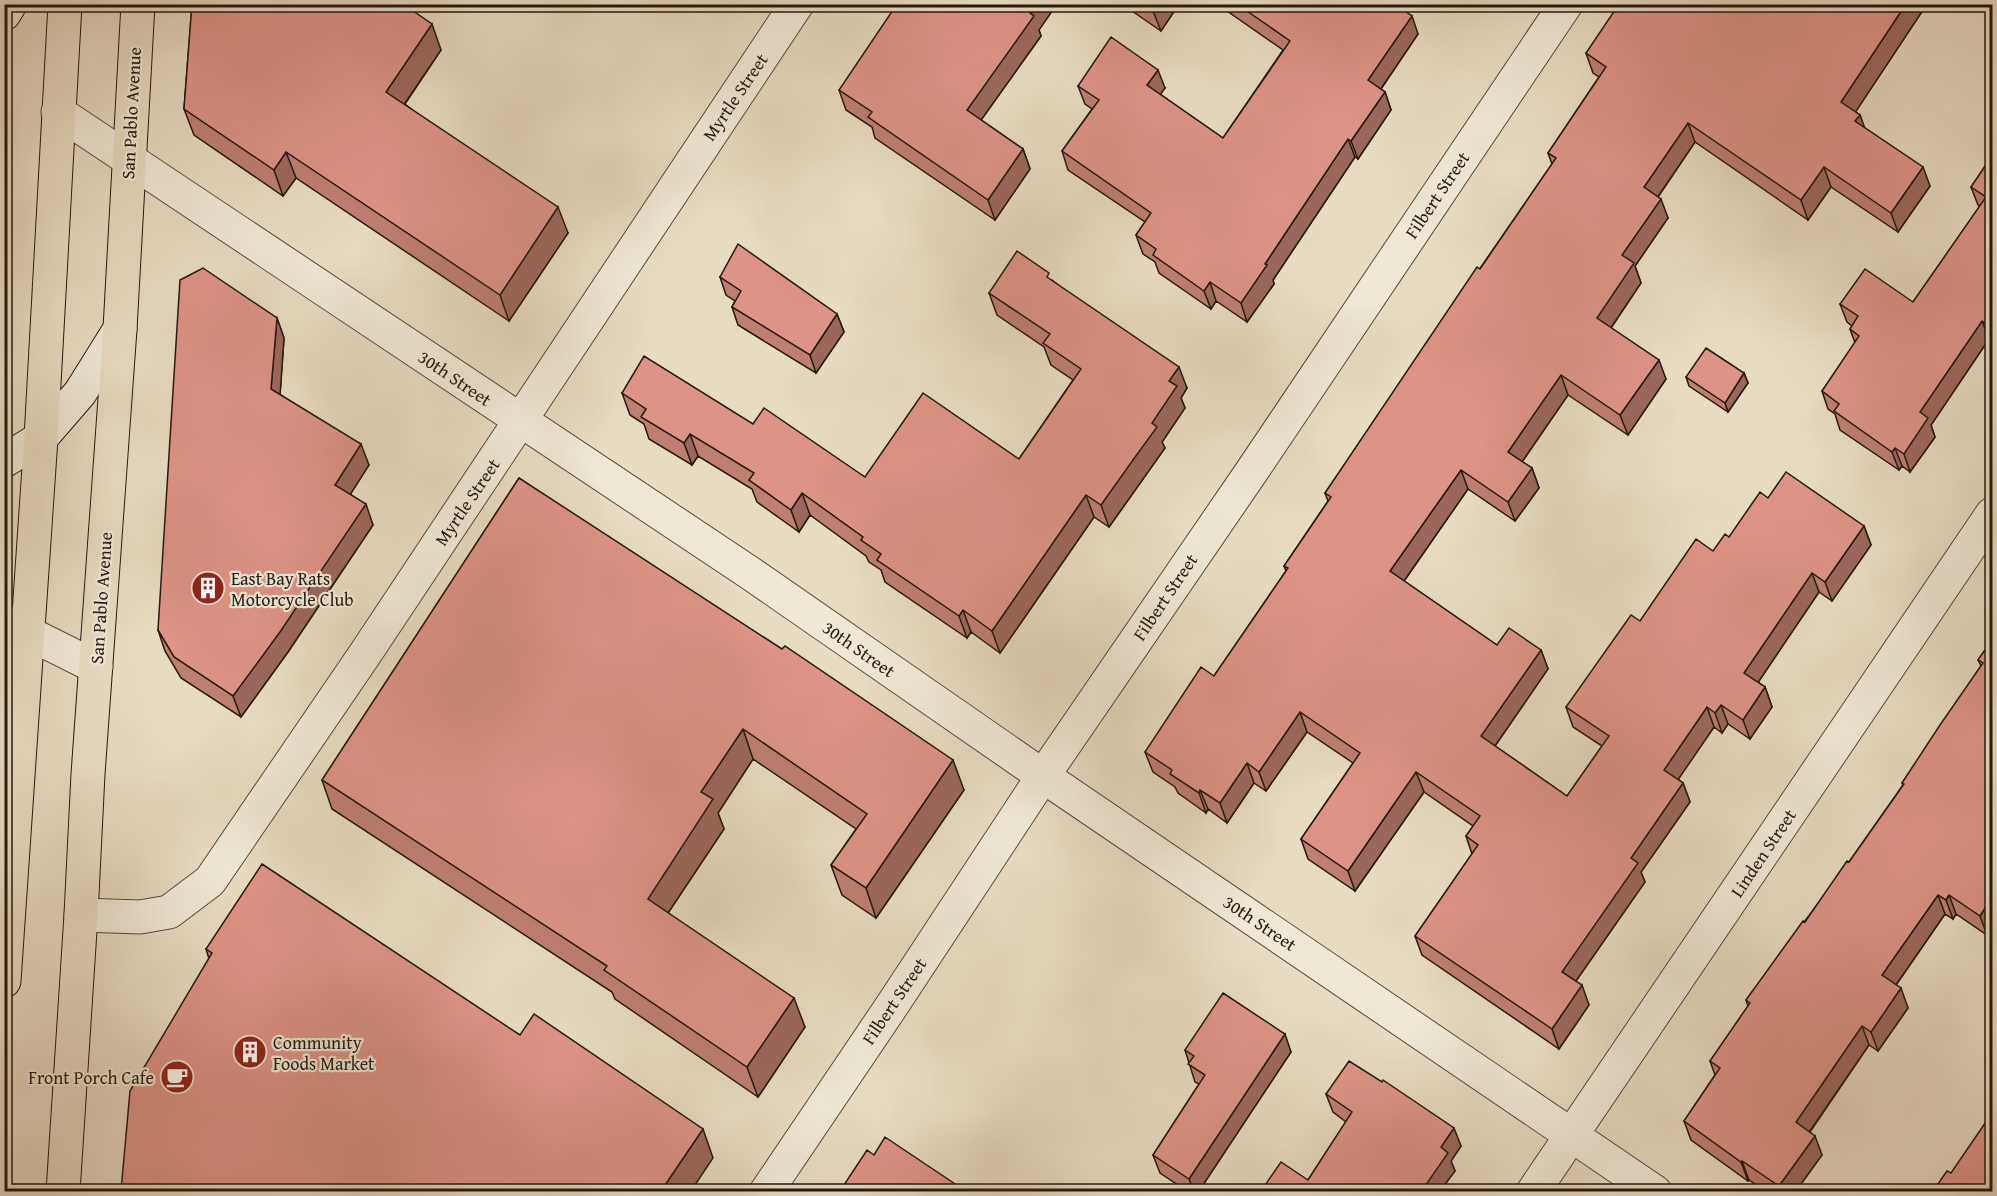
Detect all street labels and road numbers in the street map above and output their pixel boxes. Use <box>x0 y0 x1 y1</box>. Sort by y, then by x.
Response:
street label: San Pablo Avenue <box>114 46 148 180</box>
street label: Myrtle Street <box>696 47 775 146</box>
street label: Filbert Street <box>1398 146 1476 244</box>
street label: 30th Street <box>413 344 498 413</box>
street label: Myrtle Street <box>428 452 507 551</box>
street label: San Pablo Avenue <box>83 531 119 665</box>
street label: Filbert Street <box>1126 548 1204 646</box>
street label: 30th Street <box>817 614 901 684</box>
street label: Linden Street <box>1723 803 1803 903</box>
street label: 30th Street <box>1218 889 1303 958</box>
street label: Filbert Street <box>855 952 933 1050</box>

